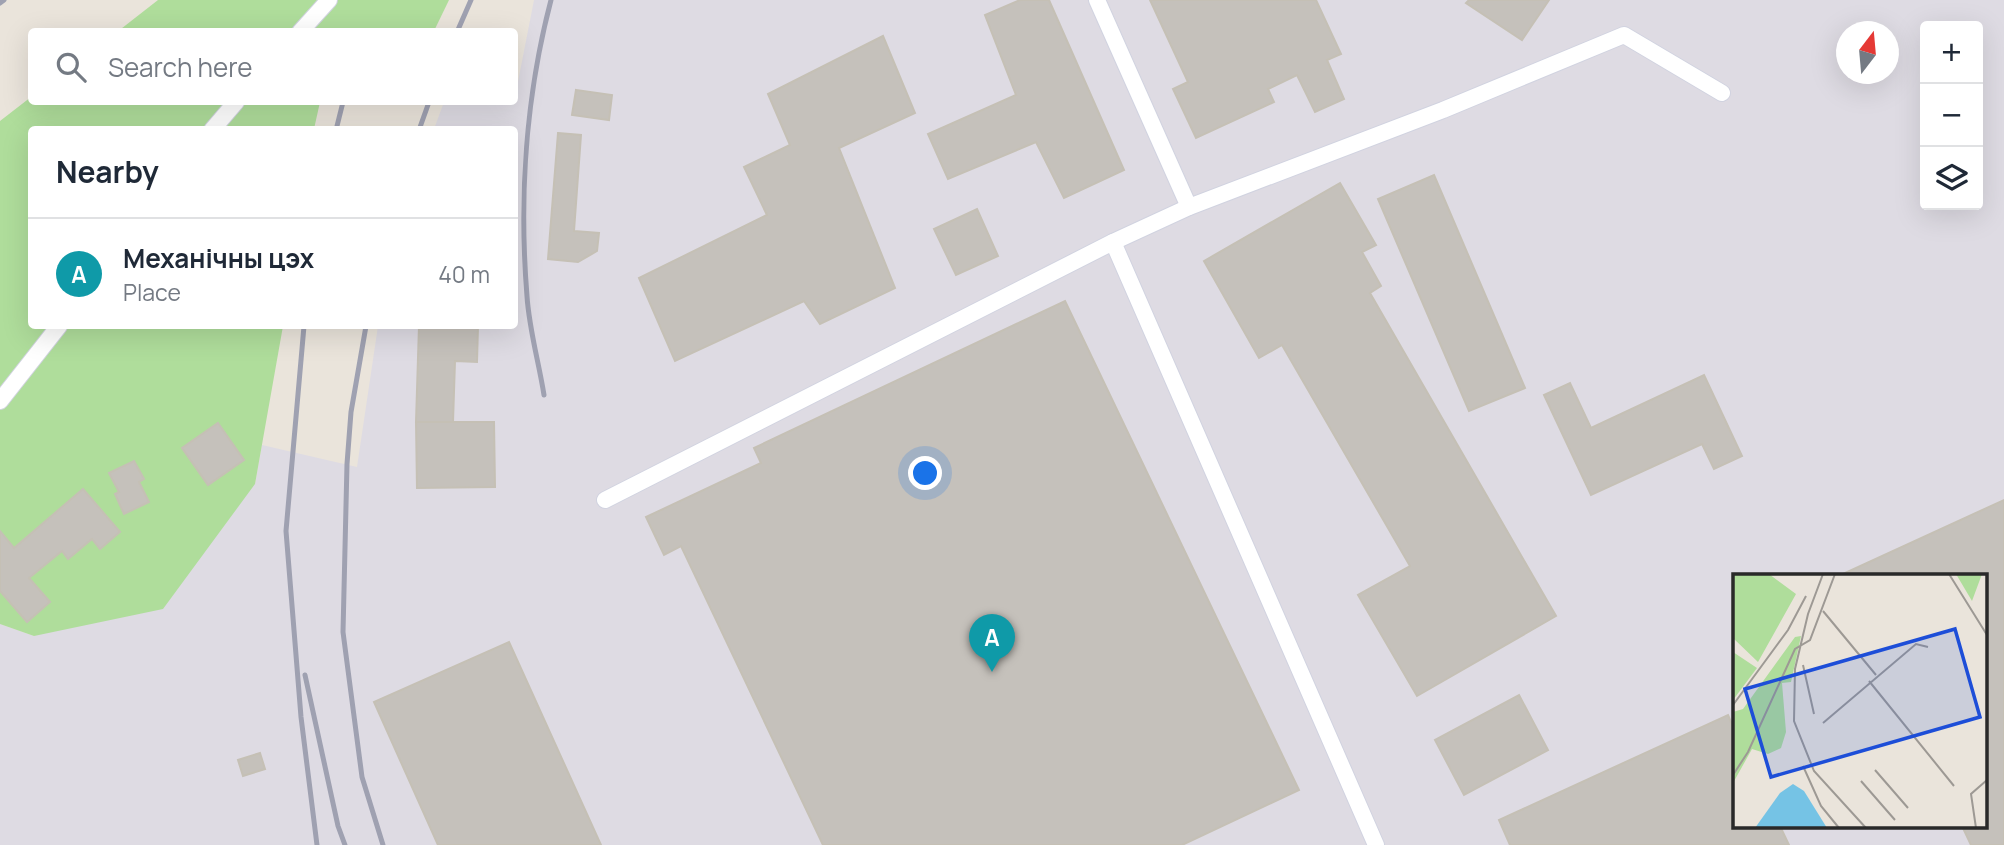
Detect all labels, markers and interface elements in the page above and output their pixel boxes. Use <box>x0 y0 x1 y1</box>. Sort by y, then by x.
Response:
north arrow <box>1836 21 1899 84</box>
map controls <box>1920 21 1983 210</box>
button: + <box>1920 21 1983 84</box>
search box <box>28 28 518 105</box>
icon: search <box>52 48 90 86</box>
text: Search here <box>108 49 253 85</box>
button: − <box>1920 84 1983 147</box>
button: layers <box>1920 147 1983 210</box>
text: Nearby <box>56 151 159 192</box>
text: Механічны цэх <box>123 240 314 276</box>
text: A <box>71 258 87 290</box>
text: 40 m <box>438 258 490 290</box>
text: Place <box>123 276 181 308</box>
your location <box>908 456 942 490</box>
inset map <box>1733 574 1986 828</box>
pin: A <box>969 614 1015 672</box>

